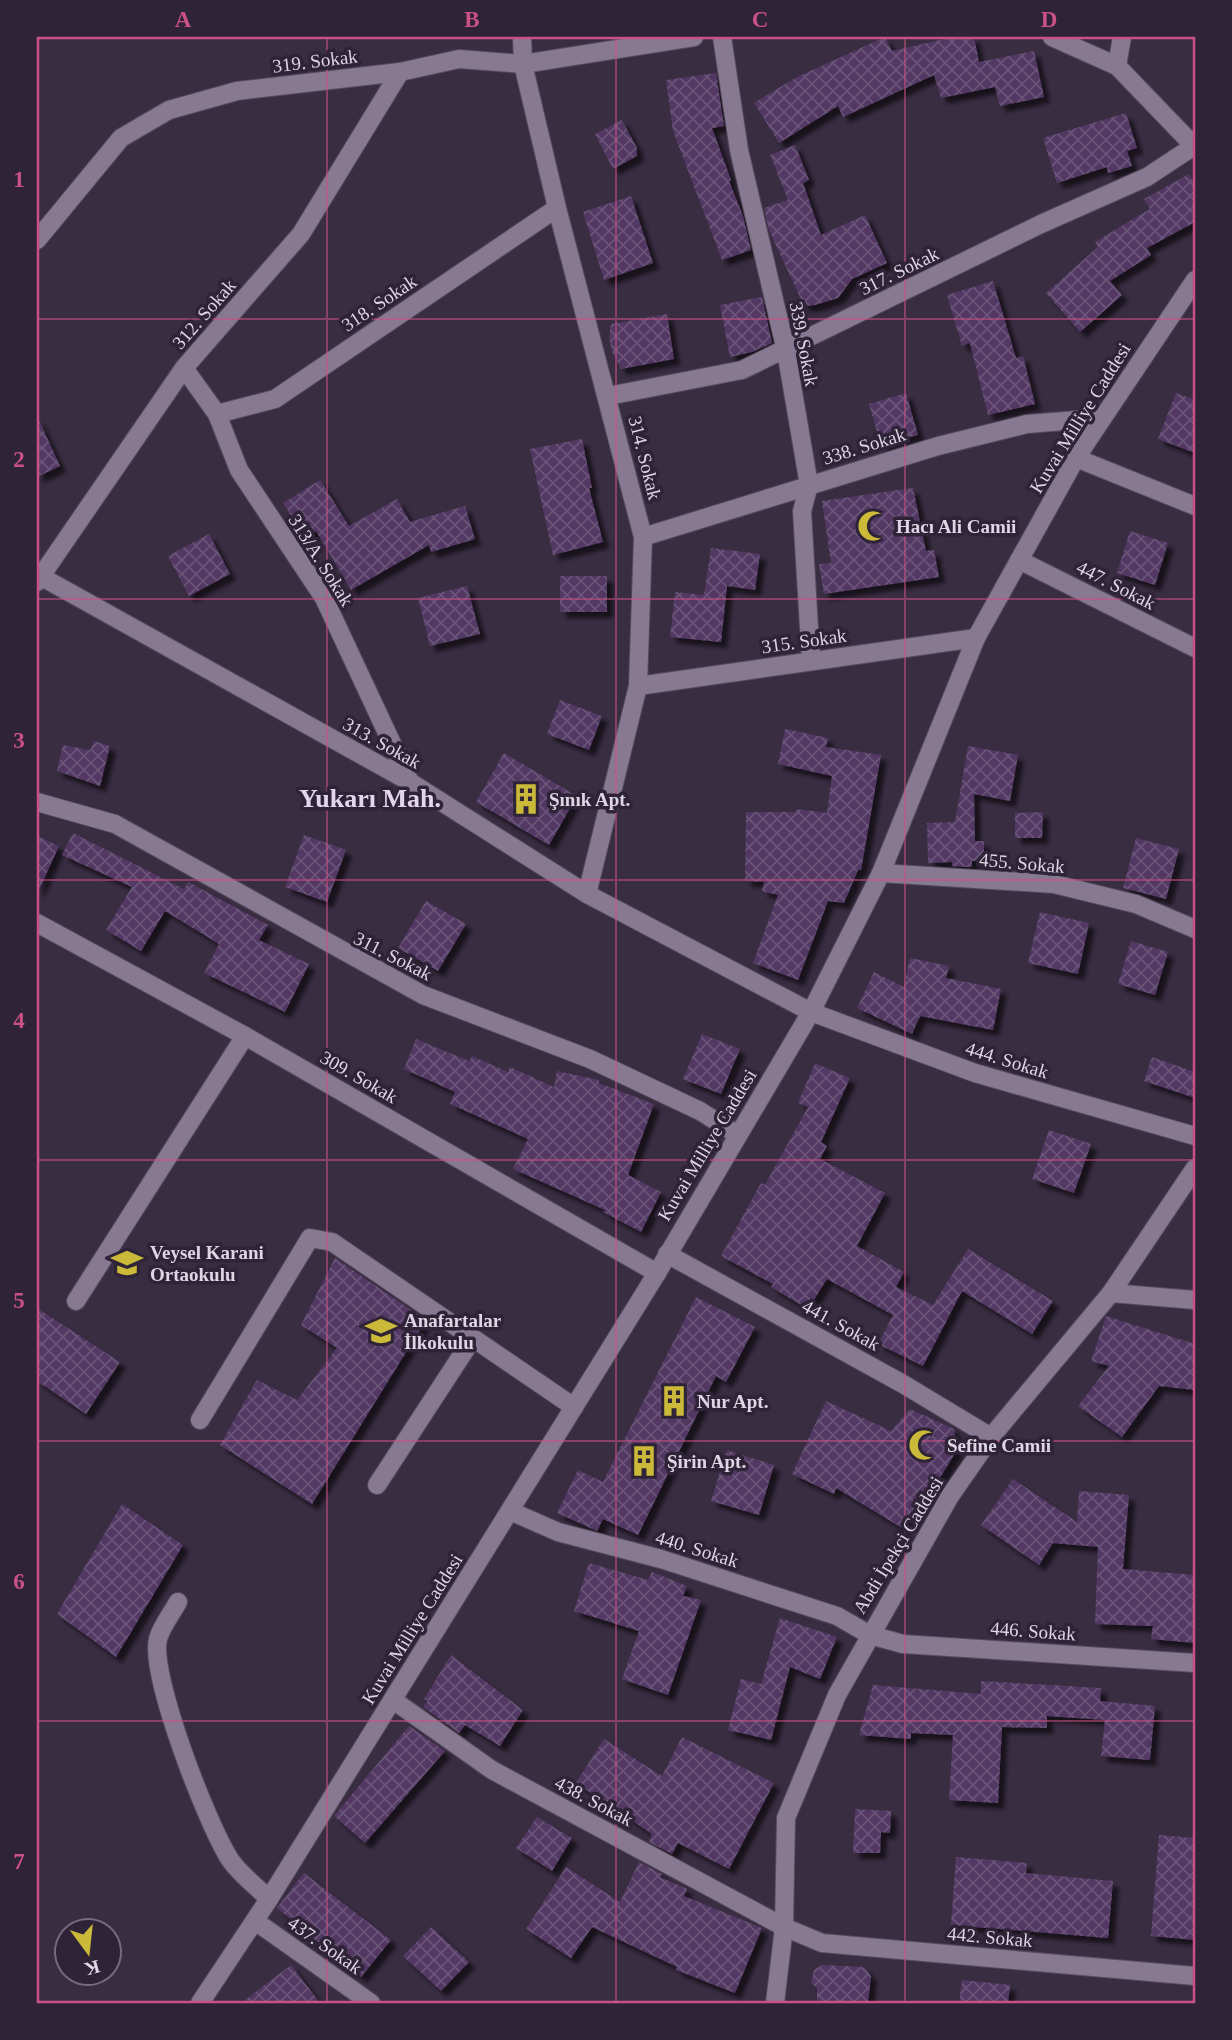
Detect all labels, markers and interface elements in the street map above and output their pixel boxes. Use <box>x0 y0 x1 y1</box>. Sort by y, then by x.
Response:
text: A <box>175 7 192 32</box>
text: B <box>464 7 480 32</box>
text: C <box>752 7 768 32</box>
text: D <box>1041 7 1057 32</box>
street label: 319. Sokak <box>271 45 359 77</box>
text: 1 <box>13 167 25 192</box>
street label: 317. Sokak <box>856 243 942 299</box>
street label: 318. Sokak <box>338 270 421 336</box>
street label: 312. Sokak <box>168 274 240 353</box>
street label: 339. Sokak <box>786 300 823 388</box>
street label: Kuvai Milliye Caddesi <box>1025 339 1135 497</box>
street label: 314. Sokak <box>624 414 666 503</box>
street label: 338. Sokak <box>820 423 908 469</box>
text: 2 <box>13 447 25 472</box>
mosque icon: Hacı Ali Camii <box>856 509 890 543</box>
street label: 313/A. Sokak <box>284 510 358 610</box>
place label: Hacı Ali Camii <box>896 516 1016 537</box>
street label: 447. Sokak <box>1073 556 1159 614</box>
street label: 315. Sokak <box>760 625 848 657</box>
street label: 313. Sokak <box>340 713 425 773</box>
text: 3 <box>13 728 25 753</box>
building icon: Şınık Apt. <box>509 782 543 816</box>
district label: Yukarı Mah. <box>299 784 441 813</box>
place label: Şınık Apt. <box>549 789 630 810</box>
street label: 455. Sokak <box>978 849 1066 877</box>
street label: 311. Sokak <box>350 927 436 985</box>
text: 4 <box>13 1008 25 1033</box>
street label: 444. Sokak <box>963 1037 1051 1083</box>
street label: 309. Sokak <box>317 1047 402 1108</box>
street label: Kuvai Milliye Caddesi <box>653 1065 761 1225</box>
place label: Veysel Karani Ortaokulu <box>150 1242 264 1285</box>
school or university icon: Veysel Karani Ortaokulu <box>110 1246 144 1280</box>
text: 5 <box>13 1288 25 1313</box>
street label: 441. Sokak <box>799 1295 884 1355</box>
place label: Anafartalar İlkokulu <box>404 1310 502 1353</box>
school or university icon: Anafartalar İlkokulu <box>364 1314 398 1348</box>
building icon: Nur Apt. <box>657 1384 691 1418</box>
place label: Nur Apt. <box>697 1391 768 1412</box>
mosque icon: Sefine Camii <box>907 1428 941 1462</box>
place label: Sefine Camii <box>947 1435 1051 1456</box>
building icon: Şirin Apt. <box>627 1444 661 1478</box>
place label: Şirin Apt. <box>667 1451 746 1472</box>
street label: Abdi İpekçi Caddesi <box>849 1473 947 1617</box>
street label: 440. Sokak <box>653 1526 741 1572</box>
street label: Kuvai Milliye Caddesi <box>357 1550 467 1708</box>
text: 6 <box>13 1569 25 1594</box>
street label: 446. Sokak <box>990 1618 1077 1644</box>
street label: 438. Sokak <box>551 1772 637 1831</box>
text: 7 <box>13 1849 25 1874</box>
street label: 437. Sokak <box>284 1912 366 1978</box>
north arrow <box>52 1918 122 1988</box>
street label: 442. Sokak <box>946 1923 1034 1951</box>
text: K <box>82 1956 102 1980</box>

